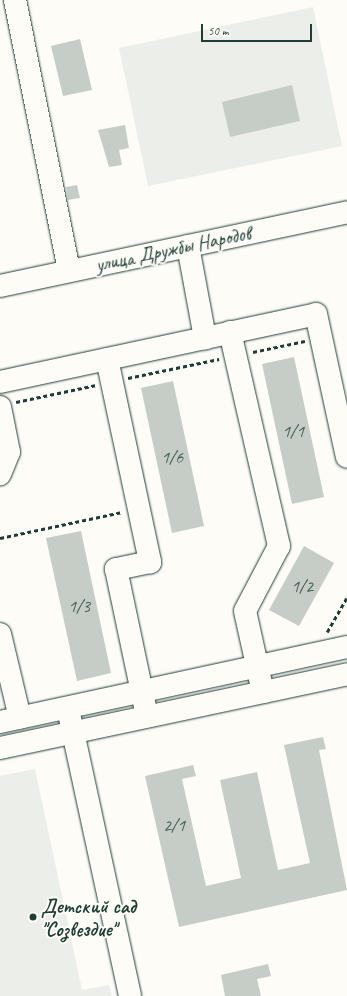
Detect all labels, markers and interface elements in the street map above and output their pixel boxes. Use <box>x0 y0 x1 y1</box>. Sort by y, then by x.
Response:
scale bar <box>203 16 314 42</box>
text: 50 m <box>208 23 228 39</box>
street label: улица Дружбы Народов <box>94 221 252 277</box>
house number: 1/1 <box>282 420 304 442</box>
house number: 1/6 <box>161 446 183 468</box>
house number: 1/2 <box>291 575 313 597</box>
house number: 1/3 <box>68 595 90 617</box>
house number: 2/1 <box>163 814 185 836</box>
place label: Детский сад "Созвездие" <box>41 894 136 941</box>
marker: Детский сад "Созвездие" <box>28 912 38 922</box>

